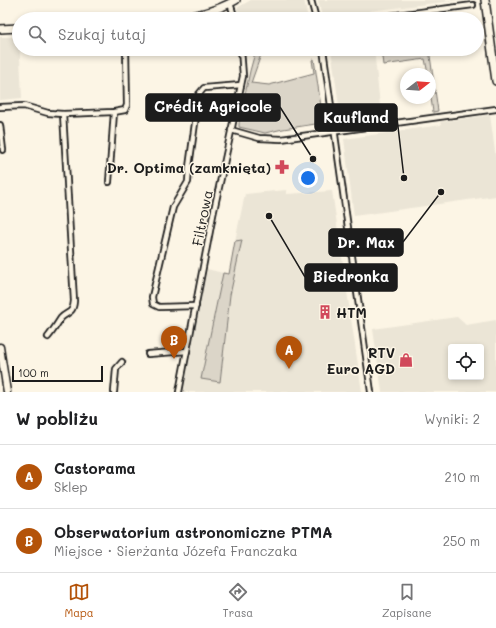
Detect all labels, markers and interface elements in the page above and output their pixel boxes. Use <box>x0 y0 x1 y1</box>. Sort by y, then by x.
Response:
search box <box>12 12 484 56</box>
icon: search <box>26 23 48 45</box>
text: Szukaj tutaj <box>58 24 146 44</box>
north arrow <box>400 68 436 104</box>
callout: Crédit Agricole <box>146 94 280 121</box>
text: Crédit Agricole <box>154 96 272 116</box>
callout: Kaufland <box>315 104 397 131</box>
text: Kaufland <box>323 107 389 127</box>
place label: Dr. Optima (zamknięta) <box>107 158 271 177</box>
pharmacy icon: Dr. Optima (zamknięta) <box>274 159 290 175</box>
your location <box>298 168 318 188</box>
street label: Filtrowa <box>187 188 217 248</box>
callout: Dr. Max <box>329 229 403 256</box>
text: Dr. Max <box>337 232 395 252</box>
callout: Biedronka <box>305 264 397 291</box>
text: Biedronka <box>313 266 389 286</box>
place label: HTM <box>336 303 367 322</box>
building icon: HTM <box>317 304 333 320</box>
pin: B <box>161 326 187 359</box>
pin: A <box>276 336 302 369</box>
place label: RTV Euro AGD <box>327 343 395 378</box>
map controls <box>448 344 484 380</box>
button: locate <box>448 344 484 380</box>
shop icon: RTV Euro AGD <box>398 352 414 368</box>
scale bar <box>12 364 103 383</box>
text: 100 m <box>18 365 49 380</box>
text: W pobliżu <box>16 407 98 429</box>
text: Wyniki: 2 <box>424 410 480 427</box>
text: Castorama <box>54 458 136 478</box>
text: A <box>24 468 34 485</box>
text: 210 m <box>444 468 480 485</box>
text: Sklep <box>54 478 88 495</box>
text: Obserwatorium astronomiczne PTMA <box>54 522 333 542</box>
text: B <box>25 532 33 549</box>
text: 250 m <box>443 532 480 549</box>
text: Miejsce · Sierżanta Józefa Franczaka <box>54 542 298 559</box>
tab: Mapa <box>64 581 94 620</box>
tab: Trasa <box>223 581 253 620</box>
tab: Zapisane <box>382 581 432 620</box>

